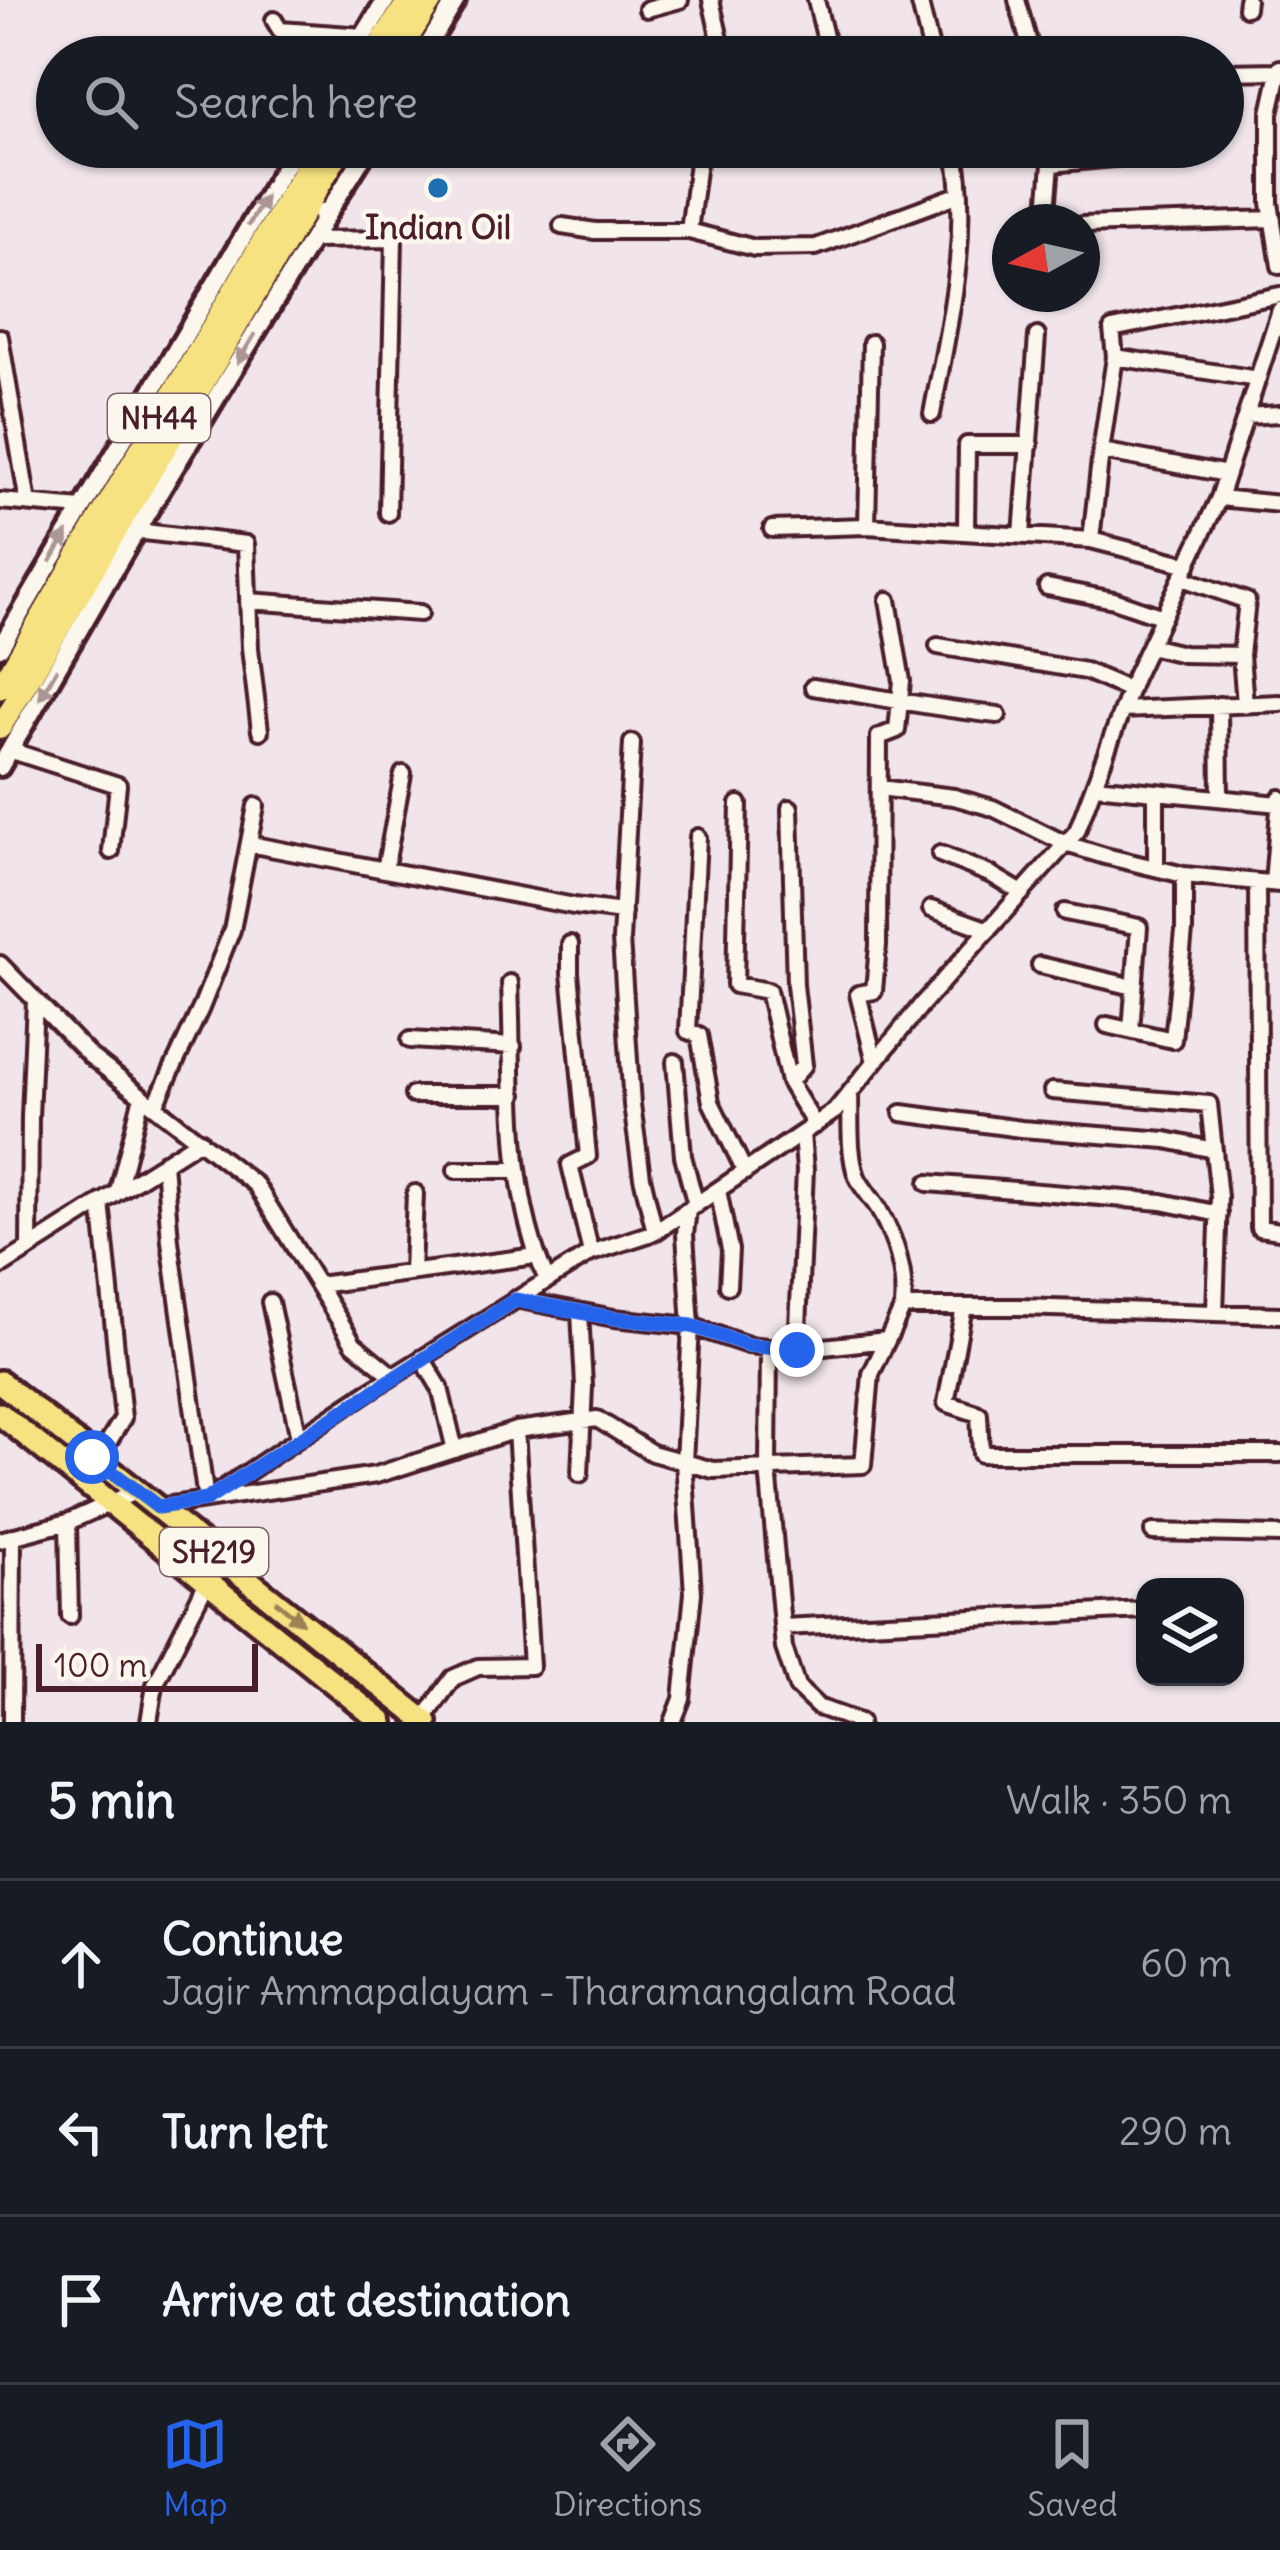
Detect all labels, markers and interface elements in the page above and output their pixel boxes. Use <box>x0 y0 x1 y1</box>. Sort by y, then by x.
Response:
search box <box>36 36 1244 168</box>
icon: search <box>78 69 144 135</box>
text: Search here <box>174 74 418 130</box>
marker: Indian Oil <box>425 175 451 201</box>
one-way arrow <box>246 195 267 228</box>
north arrow <box>992 204 1100 312</box>
place label: Indian Oil <box>365 206 511 248</box>
one-way arrow <box>236 332 257 366</box>
road number: NH44 <box>108 394 210 442</box>
one-way arrow <box>47 530 68 564</box>
one-way arrow <box>38 668 59 701</box>
route end <box>770 1323 824 1377</box>
route start <box>65 1430 119 1484</box>
road number: SH219 <box>160 1528 268 1576</box>
map controls <box>1136 1578 1244 1686</box>
button: layers <box>1136 1578 1244 1686</box>
one-way arrow <box>273 1599 304 1624</box>
scale bar <box>36 1638 258 1691</box>
text: 100 m <box>54 1644 147 1686</box>
text: 5 min <box>48 1768 175 1832</box>
text: Walk · 350 m <box>1006 1776 1232 1825</box>
text: Continue <box>162 1911 344 1967</box>
icon: ahead <box>48 1931 114 1997</box>
text: 60 m <box>1140 1939 1232 1988</box>
text: Jagir Ammapalayam - Tharamangalam Road <box>162 1967 956 2016</box>
icon: left <box>48 2099 114 2165</box>
text: Turn left <box>162 2104 328 2160</box>
text: 290 m <box>1119 2107 1232 2156</box>
icon: arrive <box>48 2267 114 2333</box>
text: Arrive at destination <box>162 2272 571 2328</box>
tab: Map <box>162 2411 228 2525</box>
tab: Directions <box>553 2411 702 2525</box>
tab: Saved <box>1027 2411 1118 2525</box>

